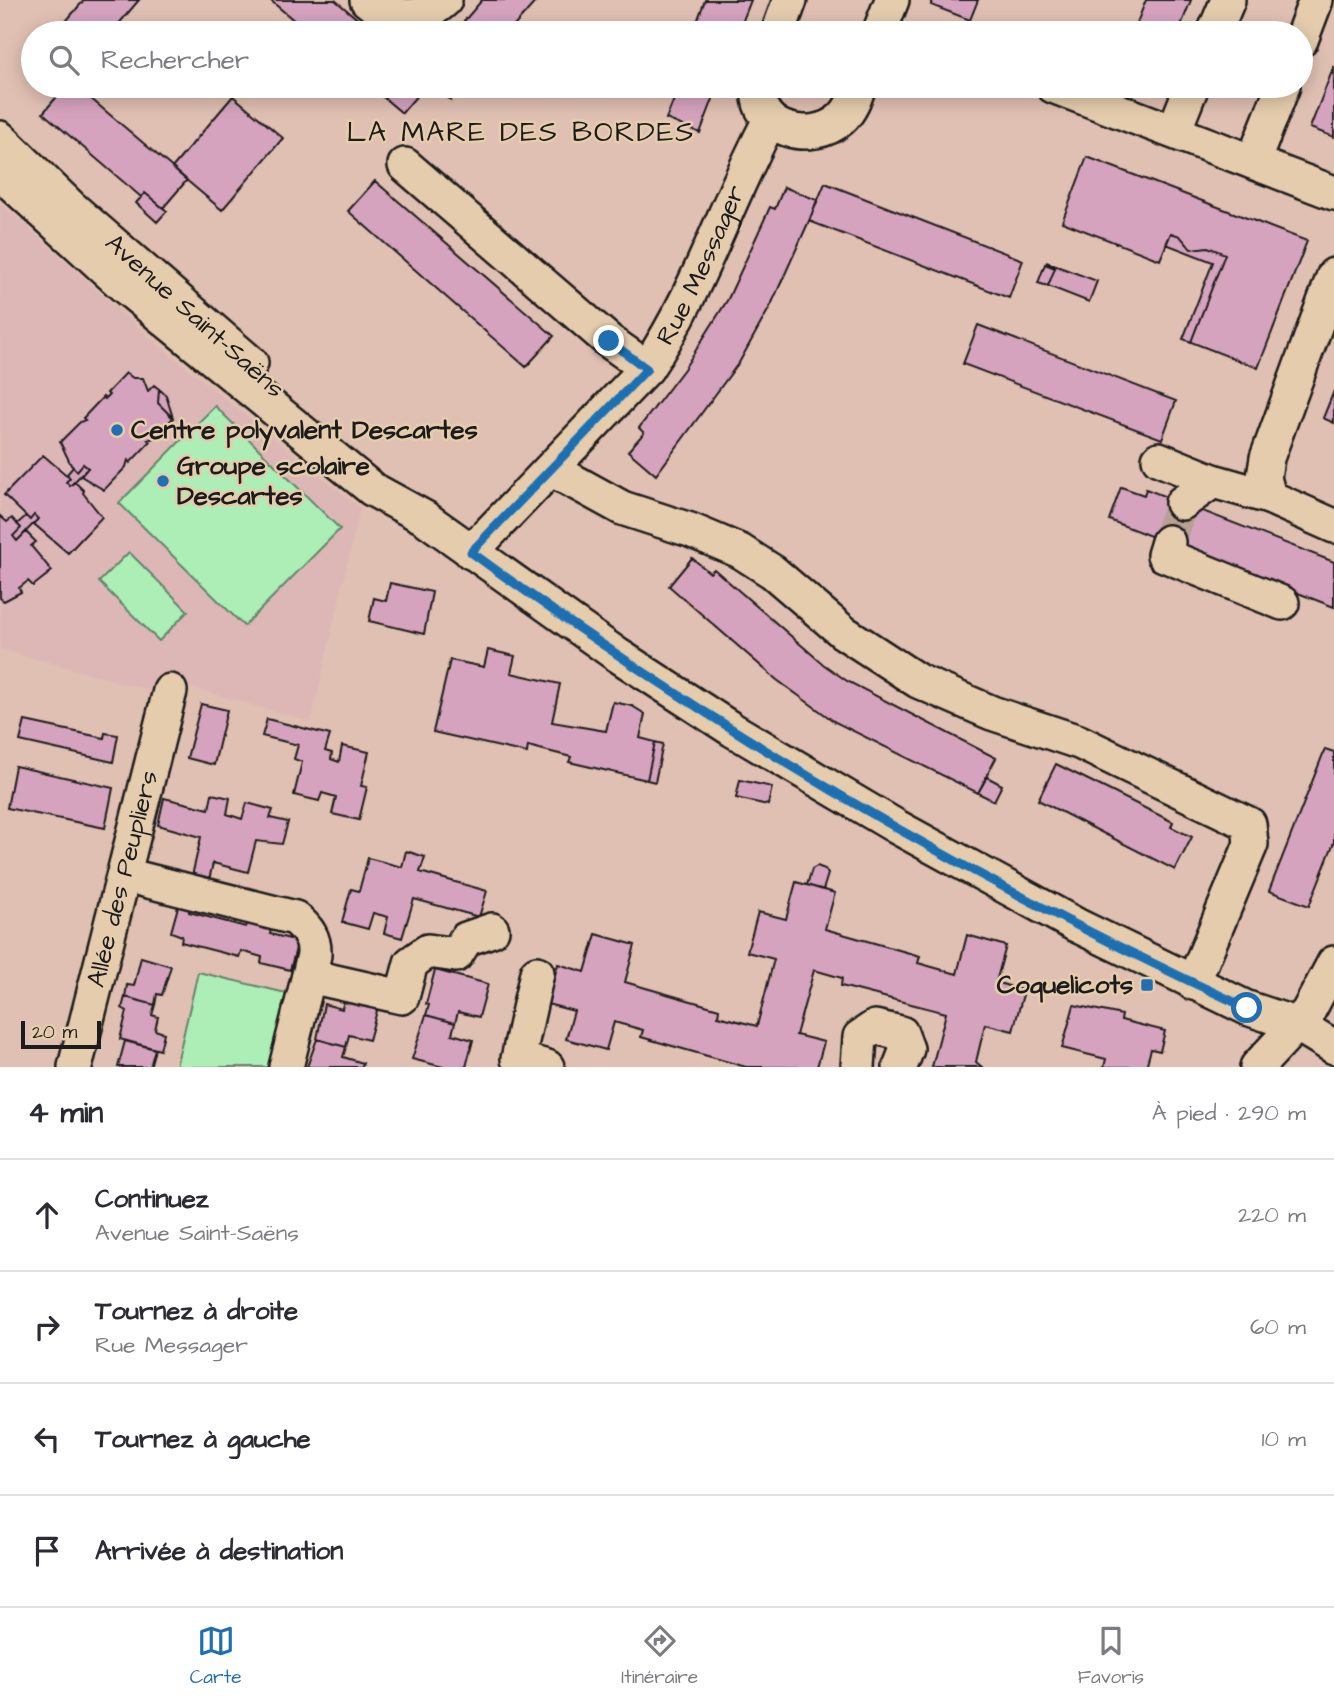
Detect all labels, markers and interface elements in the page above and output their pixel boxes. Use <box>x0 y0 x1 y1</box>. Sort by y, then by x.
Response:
search box <box>21 21 1313 98</box>
icon: search <box>45 41 83 79</box>
text: Rechercher <box>101 42 249 78</box>
district label: LA MARE DES BORDES <box>347 113 695 152</box>
street label: Rue Messager <box>648 179 754 352</box>
street label: Avenue Saint-Saëns <box>97 226 293 406</box>
route end <box>593 325 624 356</box>
place label: Centre polyvalent Descartes <box>131 412 478 451</box>
marker: Centre polyvalent Descartes <box>109 422 125 438</box>
place label: Groupe scolaire Descartes <box>177 448 370 514</box>
marker: Groupe scolaire Descartes <box>155 473 171 489</box>
street label: Allée des Peupliers <box>78 767 167 991</box>
place label: Coquelicots <box>997 967 1133 1003</box>
marker: Coquelicots <box>1139 977 1155 993</box>
route start <box>1231 992 1262 1023</box>
scale bar <box>21 1018 102 1050</box>
text: 20 m <box>32 1019 77 1046</box>
text: 4 min <box>28 1092 103 1134</box>
text: À pied · 290 m <box>1152 1097 1306 1129</box>
text: Continuez <box>95 1181 209 1217</box>
icon: ahead <box>28 1196 66 1234</box>
text: 220 m <box>1238 1199 1306 1231</box>
text: Avenue Saint-Saëns <box>95 1217 299 1249</box>
text: Tournez à droite <box>95 1293 298 1329</box>
icon: right <box>28 1308 66 1346</box>
text: 60 m <box>1250 1311 1306 1343</box>
text: Rue Messager <box>95 1329 248 1361</box>
icon: left <box>28 1420 66 1458</box>
text: Tournez à gauche <box>95 1421 311 1457</box>
text: 10 m <box>1261 1423 1306 1455</box>
icon: arrive <box>28 1532 66 1570</box>
text: Arrivée à destination <box>95 1533 343 1569</box>
tab: Carte <box>190 1622 241 1691</box>
tab: Itinéraire <box>621 1622 698 1691</box>
tab: Favoris <box>1078 1622 1144 1691</box>

